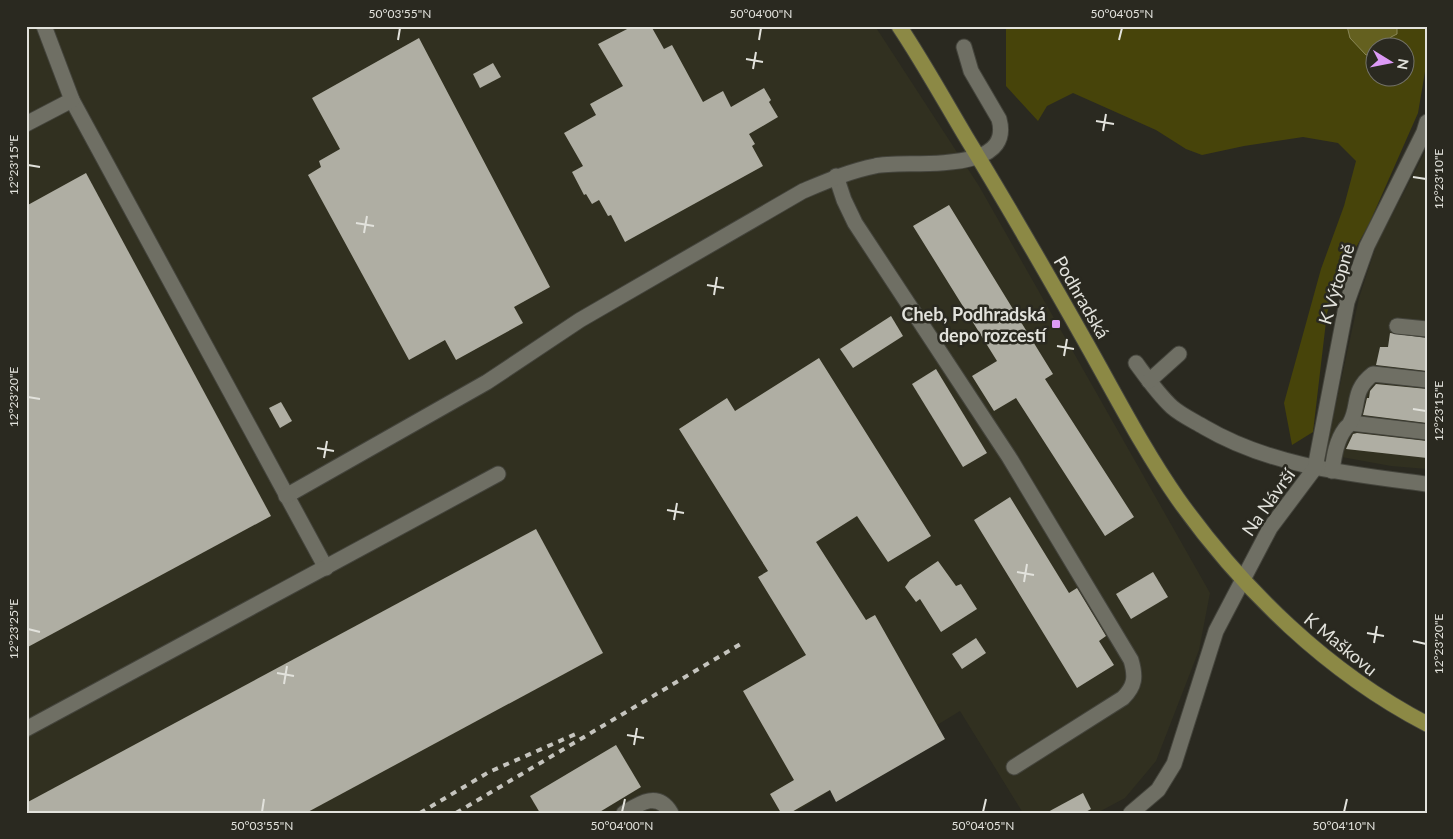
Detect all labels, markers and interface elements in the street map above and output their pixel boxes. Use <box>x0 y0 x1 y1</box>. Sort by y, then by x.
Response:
text: 50°03'55"N <box>369 6 431 21</box>
text: 50°04'00"N <box>730 6 792 21</box>
text: 50°04'05"N <box>1091 6 1153 21</box>
north arrow <box>1366 38 1416 88</box>
text: N <box>1394 58 1413 71</box>
text: 12°23'15"E <box>6 135 21 195</box>
text: 12°23'10"E <box>1431 149 1446 209</box>
street label: K Výtopně <box>1313 241 1359 327</box>
street label: Podhradská <box>1049 252 1115 342</box>
place label: Cheb, Podhradská depo rozcestí <box>901 303 1047 346</box>
marker: Cheb, Podhradská depo rozcestí <box>1050 318 1062 330</box>
text: 12°23'20"E <box>6 367 21 427</box>
text: 12°23'15"E <box>1431 381 1446 441</box>
street label: Na Návrší <box>1237 464 1300 540</box>
text: 12°23'25"E <box>6 599 21 659</box>
street label: K Maškovu <box>1300 608 1382 680</box>
text: 12°23'20"E <box>1431 614 1446 674</box>
text: 50°03'55"N <box>231 818 293 833</box>
text: 50°04'00"N <box>591 818 653 833</box>
text: 50°04'05"N <box>952 818 1014 833</box>
text: 50°04'10"N <box>1313 818 1375 833</box>

